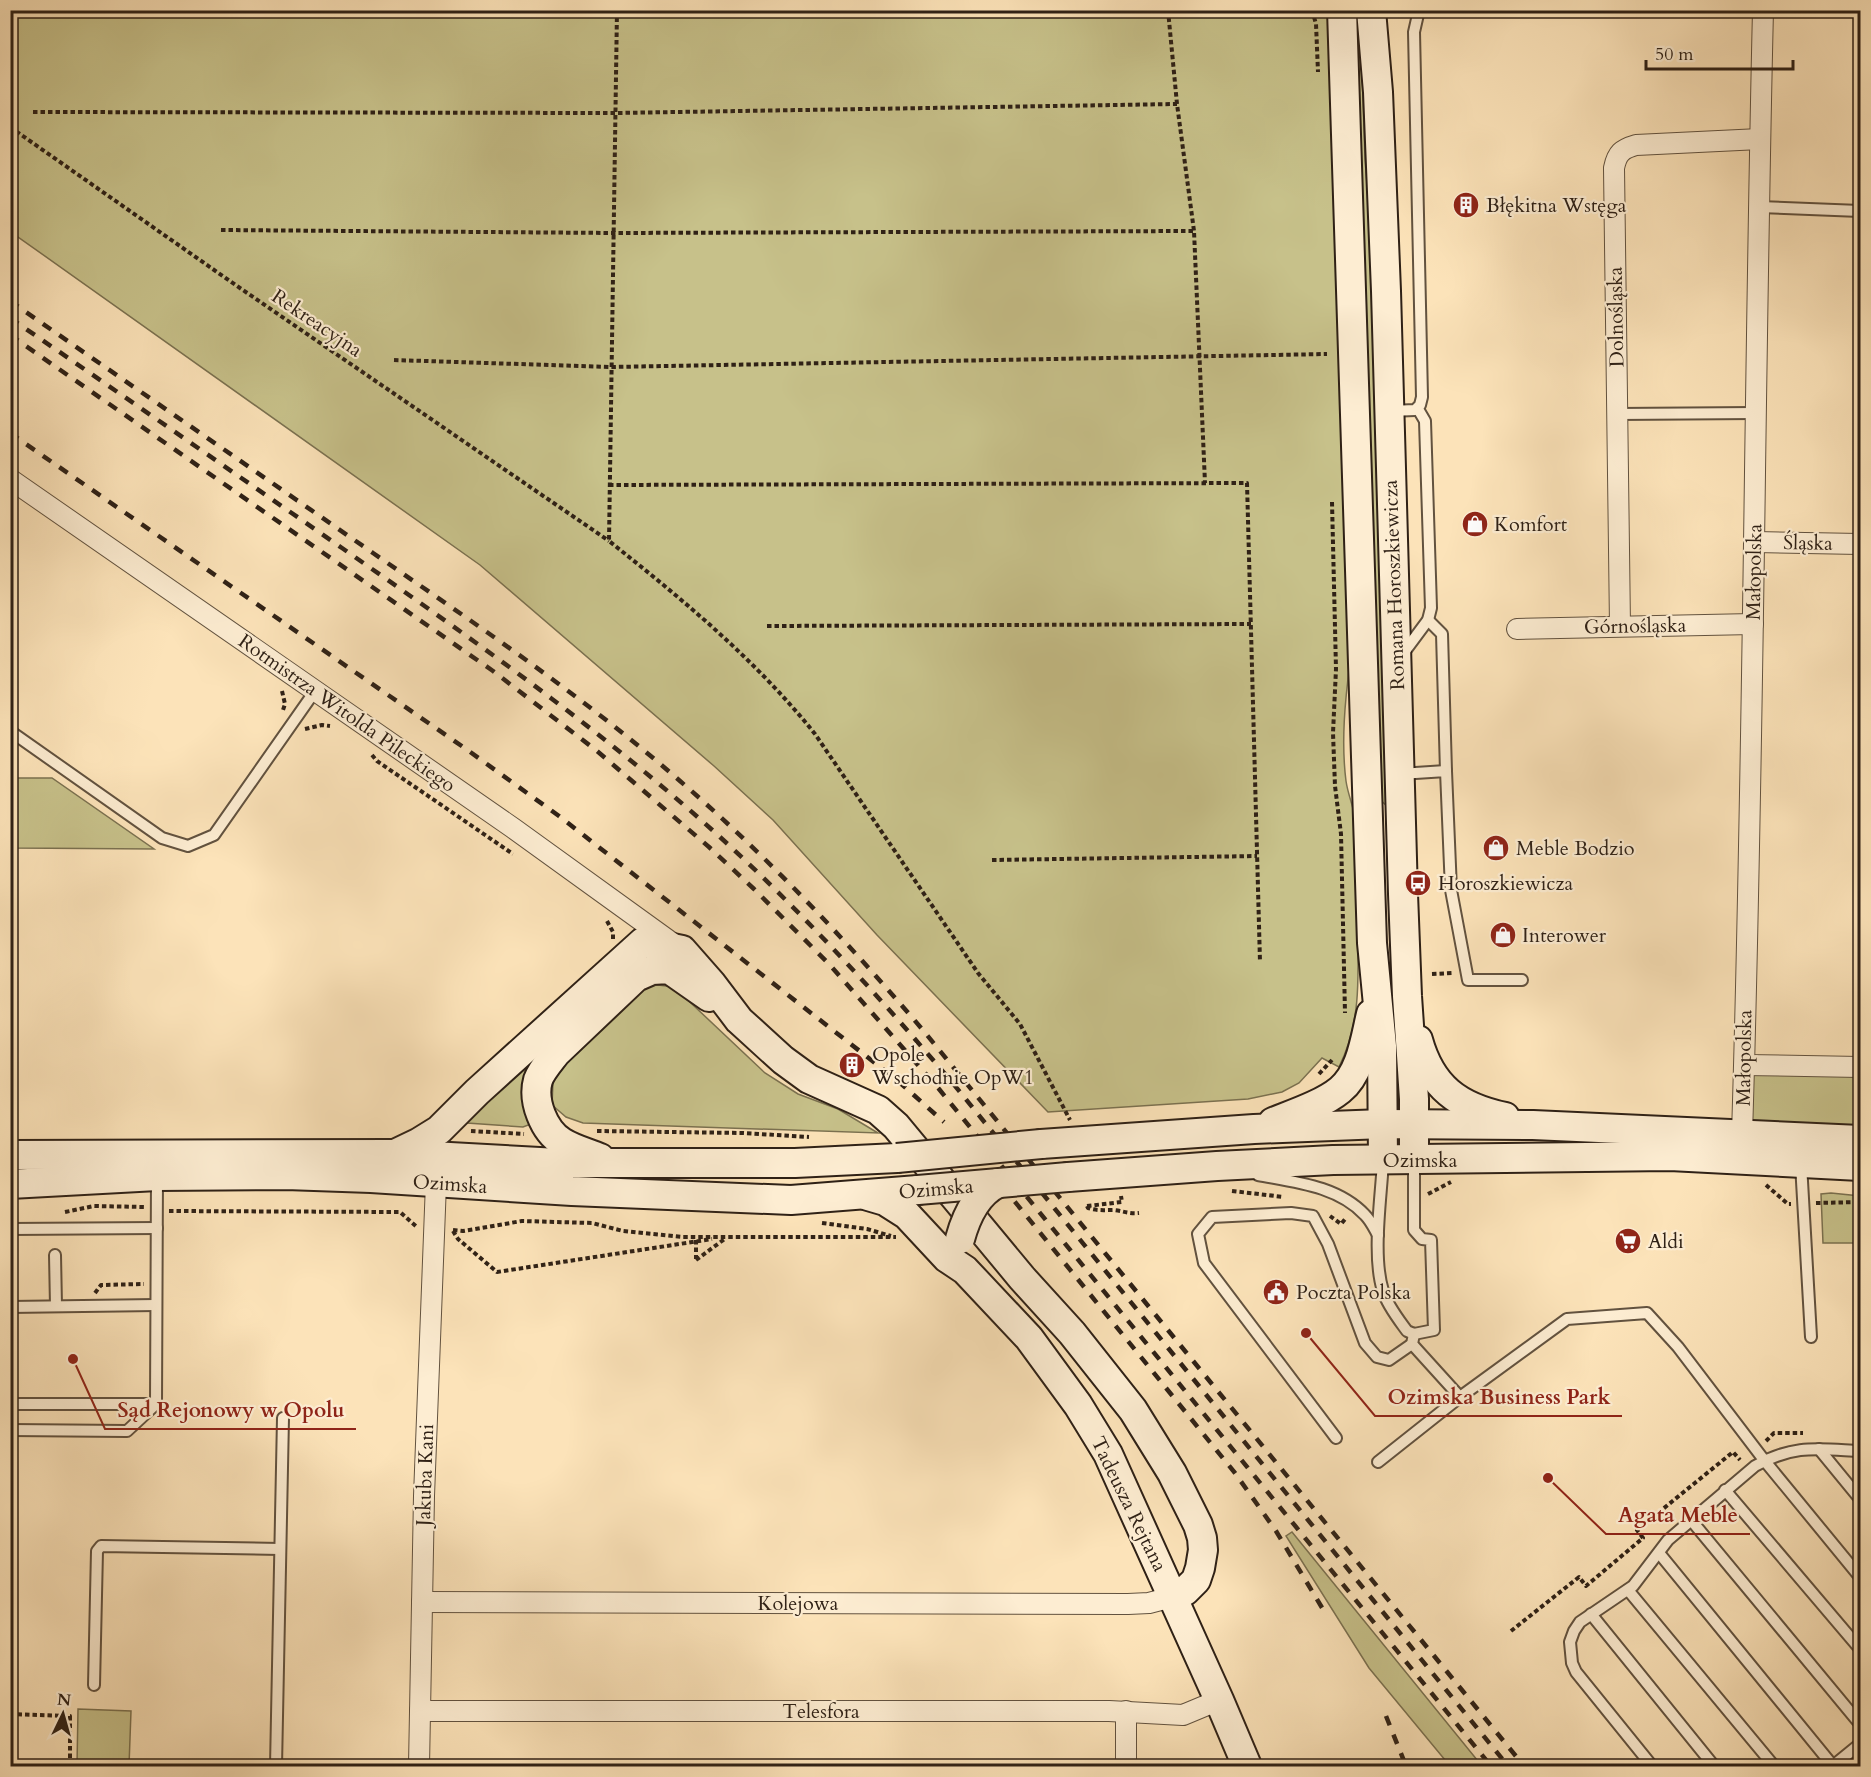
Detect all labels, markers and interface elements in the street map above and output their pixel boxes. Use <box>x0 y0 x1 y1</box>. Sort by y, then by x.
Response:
scale bar <box>1646 33 1793 71</box>
text: 50 m <box>1655 42 1694 67</box>
building icon: Błękitna Wstęga <box>1451 190 1481 220</box>
place label: Błękitna Wstęga <box>1486 192 1627 219</box>
street label: Dolnośląska <box>1602 266 1630 368</box>
street label: Rekreacyjna <box>266 283 368 363</box>
street label: Romana Horoszkiewicza <box>1377 479 1411 691</box>
shop icon: Komfort <box>1460 509 1490 539</box>
place label: Komfort <box>1494 511 1568 538</box>
street label: Małopolska <box>1740 523 1768 620</box>
street label: Śląska <box>1783 529 1833 557</box>
street label: Górnośląska <box>1584 612 1687 640</box>
street label: Rotmistrza Witolda Pileckiego <box>233 628 461 799</box>
shop icon: Meble Bodzio <box>1481 833 1511 863</box>
place label: Meble Bodzio <box>1516 835 1635 862</box>
bus stop icon: Horoszkiewicza <box>1403 868 1433 898</box>
place label: Horoszkiewicza <box>1438 870 1573 897</box>
shop icon: Interower <box>1488 920 1518 950</box>
place label: Interower <box>1522 922 1607 949</box>
street label: Małopolska <box>1730 1009 1758 1106</box>
place label: Opole Wschodnie OpW1 <box>871 1041 1034 1091</box>
building icon: Opole Wschodnie OpW1 <box>837 1050 867 1080</box>
street label: Ozimska <box>1383 1147 1458 1174</box>
street label: Ozimska <box>412 1168 489 1200</box>
street label: Ozimska <box>898 1172 975 1206</box>
supermarket icon: Aldi <box>1613 1226 1643 1256</box>
place label: Aldi <box>1648 1228 1684 1255</box>
public building icon: Poczta Polska <box>1261 1277 1291 1307</box>
place label: Poczta Polska <box>1296 1279 1411 1306</box>
callout: Ozimska Business Park <box>1375 1377 1622 1416</box>
text: Ozimska Business Park <box>1387 1383 1611 1412</box>
callout: Sąd Rejonowy w Opolu <box>105 1390 356 1429</box>
text: Sąd Rejonowy w Opolu <box>117 1396 345 1425</box>
street label: Jakuba Kani <box>410 1423 440 1530</box>
street label: Tadeusza Rejtana <box>1085 1432 1174 1576</box>
callout: Agata Meble <box>1606 1495 1750 1534</box>
text: Agata Meble <box>1618 1501 1738 1530</box>
street label: Kolejowa <box>758 1590 839 1617</box>
north arrow <box>33 1684 93 1744</box>
text: N <box>56 1688 72 1712</box>
street label: Telesfora <box>782 1698 860 1725</box>

